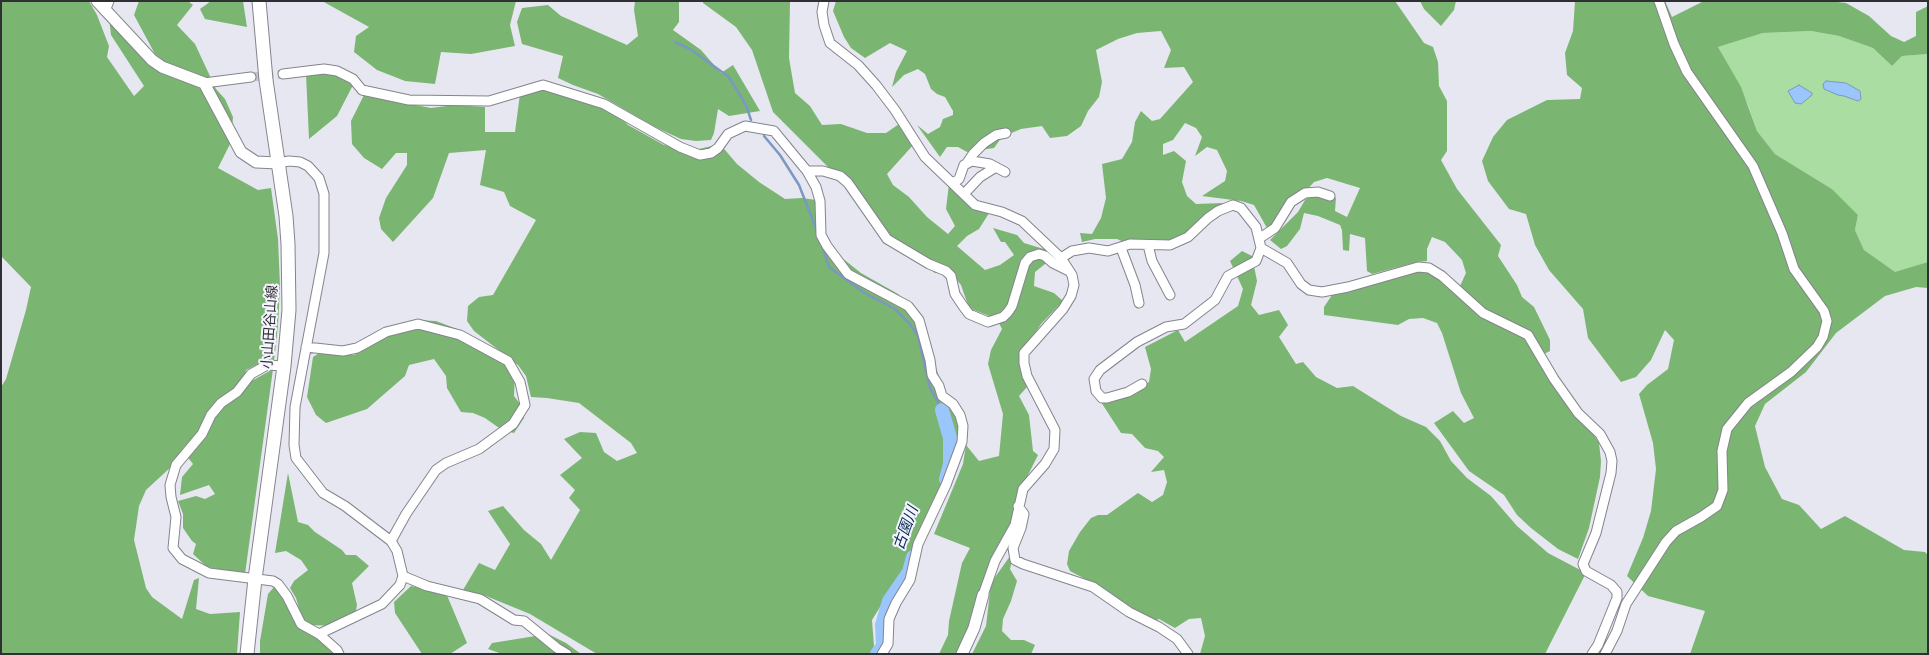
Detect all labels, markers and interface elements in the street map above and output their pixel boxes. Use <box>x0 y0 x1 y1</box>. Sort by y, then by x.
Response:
street label: 小山田谷山線 <box>259 285 281 369</box>
water label: 古園川 <box>890 504 922 552</box>

